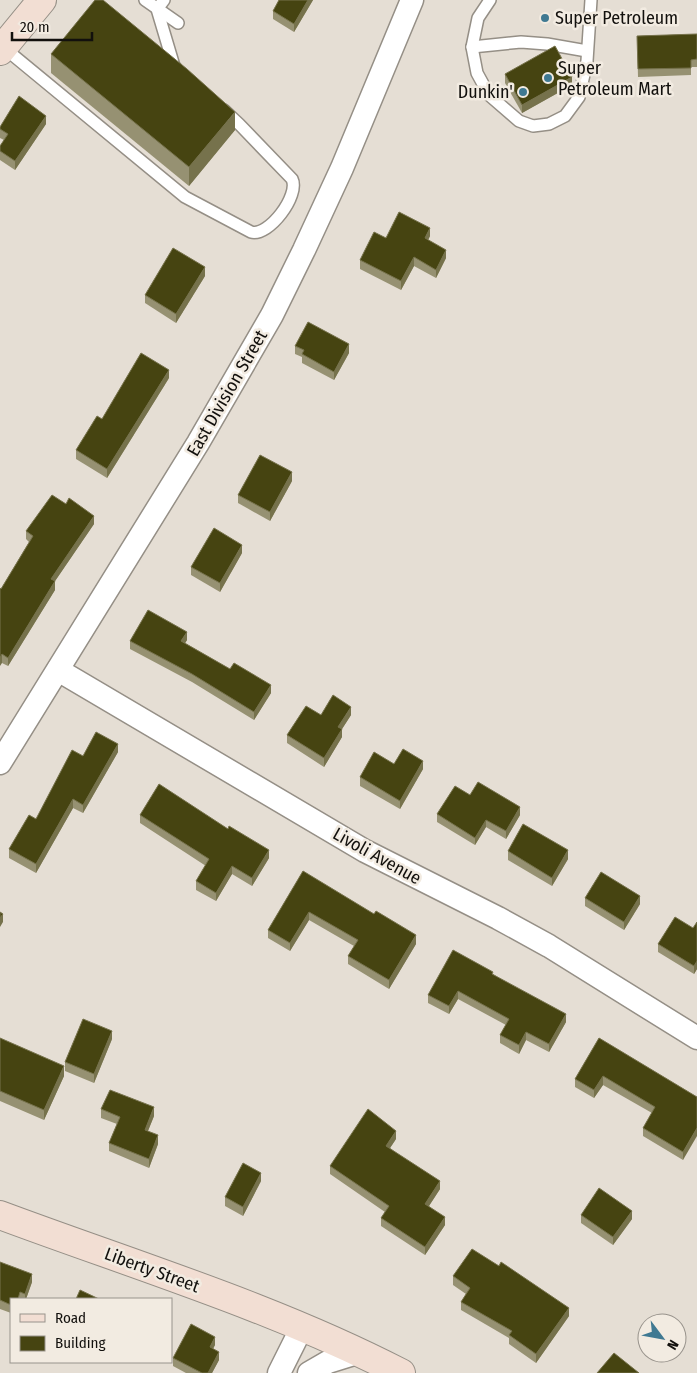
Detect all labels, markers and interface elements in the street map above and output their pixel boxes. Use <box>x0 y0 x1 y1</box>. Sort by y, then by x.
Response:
place label: Super Petroleum <box>555 7 678 29</box>
scale bar <box>12 10 92 42</box>
marker: Super Petroleum <box>539 12 551 24</box>
text: 20 m <box>20 18 50 36</box>
place label: Super Petroleum Mart <box>558 57 672 100</box>
marker: Super Petroleum Mart <box>542 72 554 84</box>
place label: Dunkin' <box>458 81 513 103</box>
marker: Dunkin' <box>517 86 529 98</box>
street label: East Division Street <box>182 326 272 460</box>
street label: Livoli Avenue <box>329 823 425 889</box>
street label: Liberty Street <box>101 1243 203 1297</box>
legend <box>10 1298 172 1363</box>
text: Road <box>55 1309 86 1327</box>
north arrow <box>637 1313 687 1363</box>
text: Building <box>55 1334 106 1352</box>
text: N <box>663 1337 682 1353</box>

